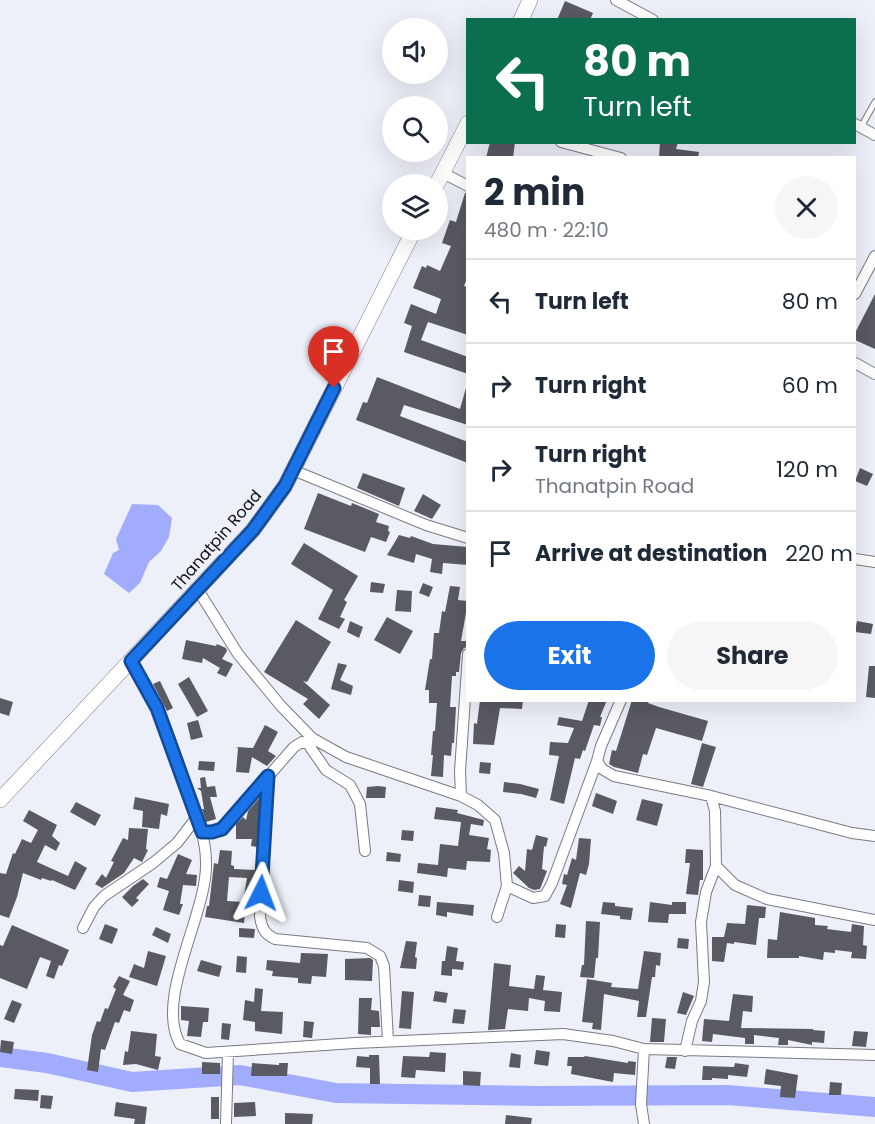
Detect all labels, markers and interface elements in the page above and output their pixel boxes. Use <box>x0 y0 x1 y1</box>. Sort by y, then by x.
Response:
map controls <box>382 18 448 240</box>
button: sound <box>382 18 448 84</box>
text: 80 m <box>583 32 691 91</box>
icon: left <box>484 42 562 120</box>
text: Turn left <box>583 88 692 125</box>
button: search <box>382 96 448 162</box>
text: 2 min <box>484 167 585 218</box>
button: layers <box>382 174 448 240</box>
button: close <box>775 176 838 239</box>
text: 480 m · 22:10 <box>484 216 609 244</box>
icon: left <box>484 285 517 318</box>
text: Turn left <box>535 286 629 317</box>
text: 80 m <box>782 286 838 317</box>
pin <box>308 326 359 388</box>
icon: arrive <box>317 335 350 368</box>
icon: right <box>484 369 517 402</box>
text: Turn right <box>535 370 646 401</box>
text: 60 m <box>782 370 838 401</box>
text: Turn right <box>535 439 646 470</box>
icon: right <box>484 453 517 486</box>
text: 120 m <box>776 454 838 485</box>
text: Thanatpin Road <box>535 472 694 500</box>
street label: Thanatpin Road <box>166 485 267 596</box>
icon: arrive <box>484 537 517 570</box>
text: Arrive at destination <box>535 538 767 569</box>
text: 220 m <box>785 538 853 569</box>
button: Exit <box>484 621 655 690</box>
button: Share <box>667 621 838 690</box>
position arrow <box>229 861 293 925</box>

